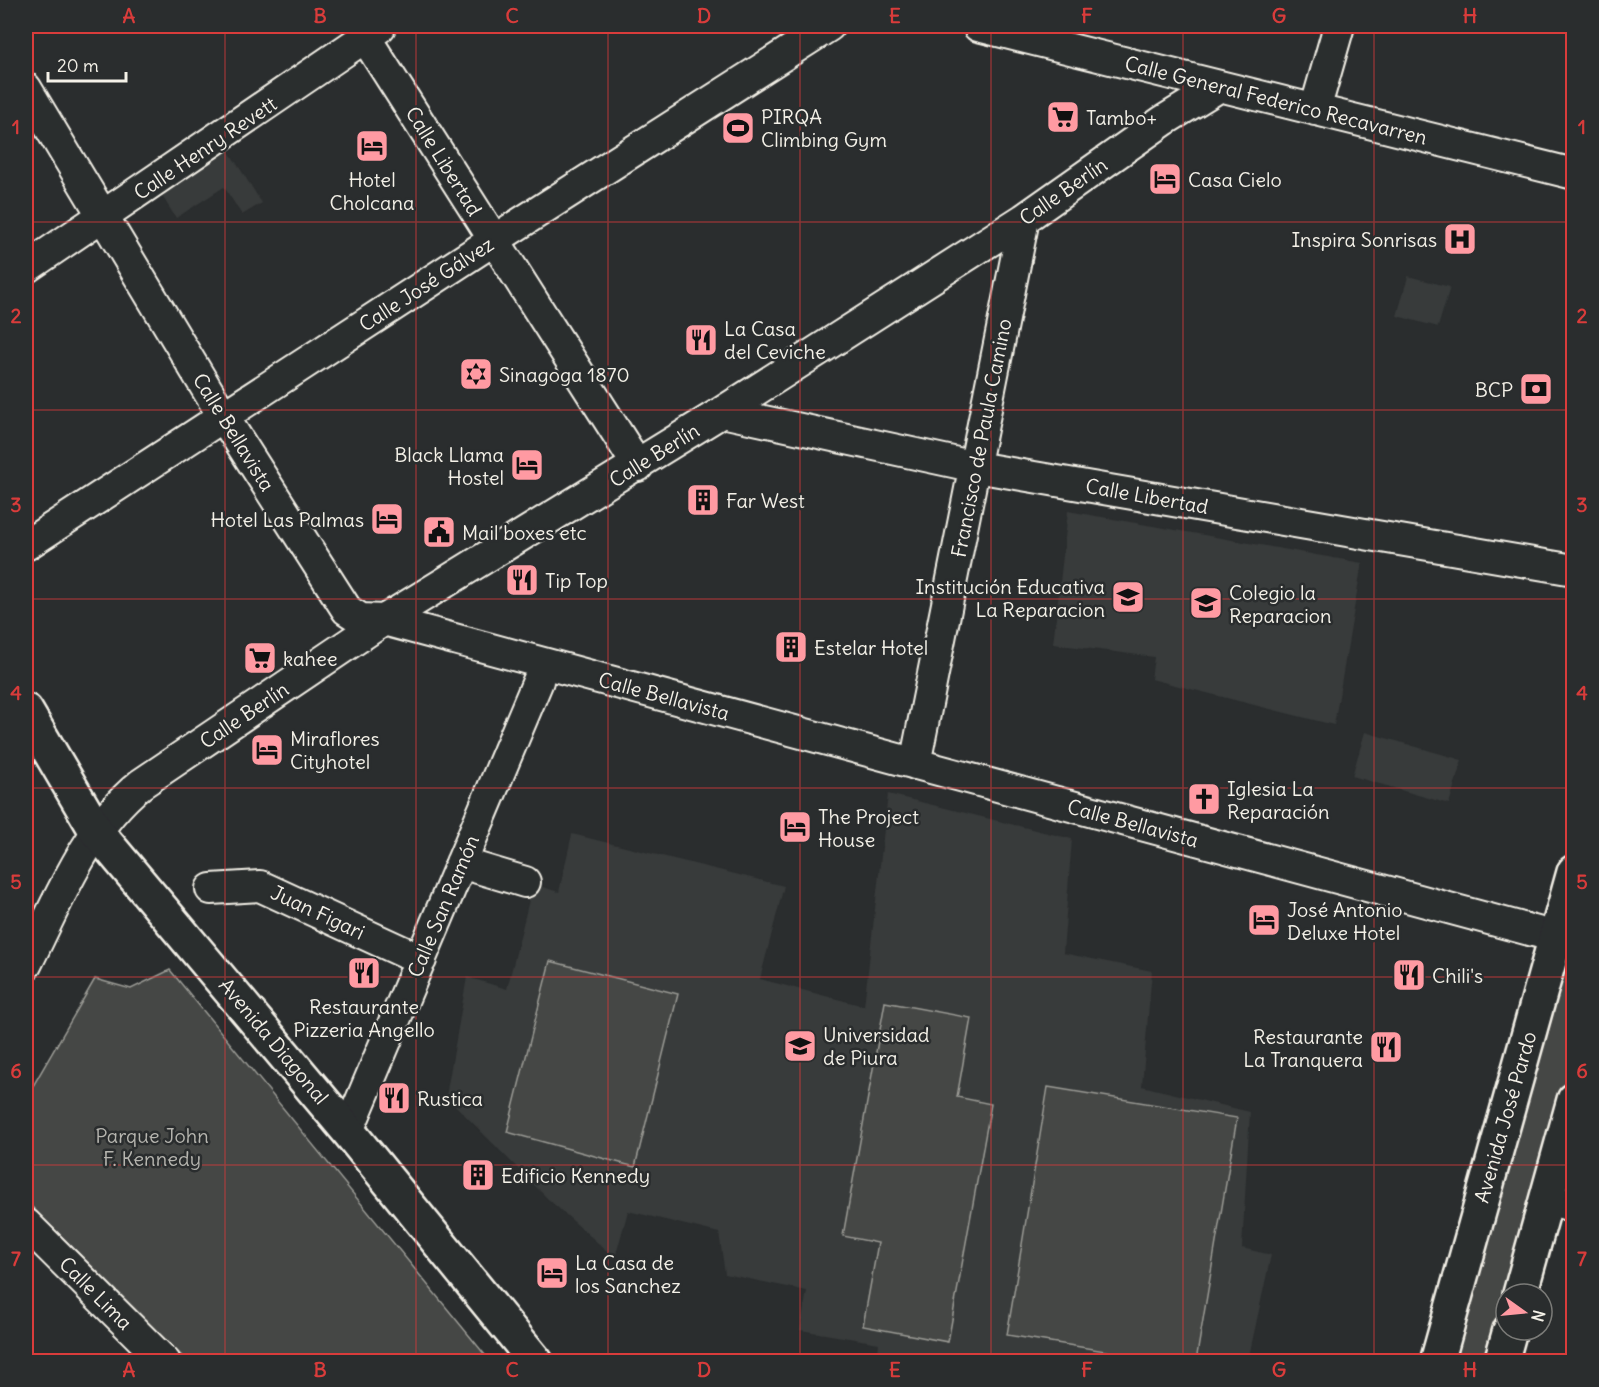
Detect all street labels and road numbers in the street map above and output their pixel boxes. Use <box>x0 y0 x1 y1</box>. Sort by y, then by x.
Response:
street label: Calle General Federico Recavarren <box>1122 50 1430 150</box>
street label: Calle Henry Revett <box>129 91 281 205</box>
street label: Calle Libertad <box>401 102 488 220</box>
street label: Calle Berlín <box>1014 152 1112 230</box>
street label: Calle José Gálvez <box>354 231 498 337</box>
street label: Francisco de Paula Camino <box>946 316 1016 560</box>
street label: Calle Bellavista <box>188 368 280 496</box>
street label: Calle Berlín <box>604 418 704 492</box>
street label: Calle Libertad <box>1084 473 1211 519</box>
street label: Calle Bellavista <box>596 667 732 725</box>
street label: Calle Berlín <box>195 676 293 754</box>
street label: Calle Bellavista <box>1065 794 1201 852</box>
street label: Calle San Ramón <box>402 831 484 981</box>
street label: Juan Figari <box>267 879 369 945</box>
street label: Avenida Diagonal <box>214 973 334 1109</box>
street label: Avenida José Pardo <box>1469 1028 1541 1206</box>
street label: Calle Lima <box>54 1251 138 1335</box>

